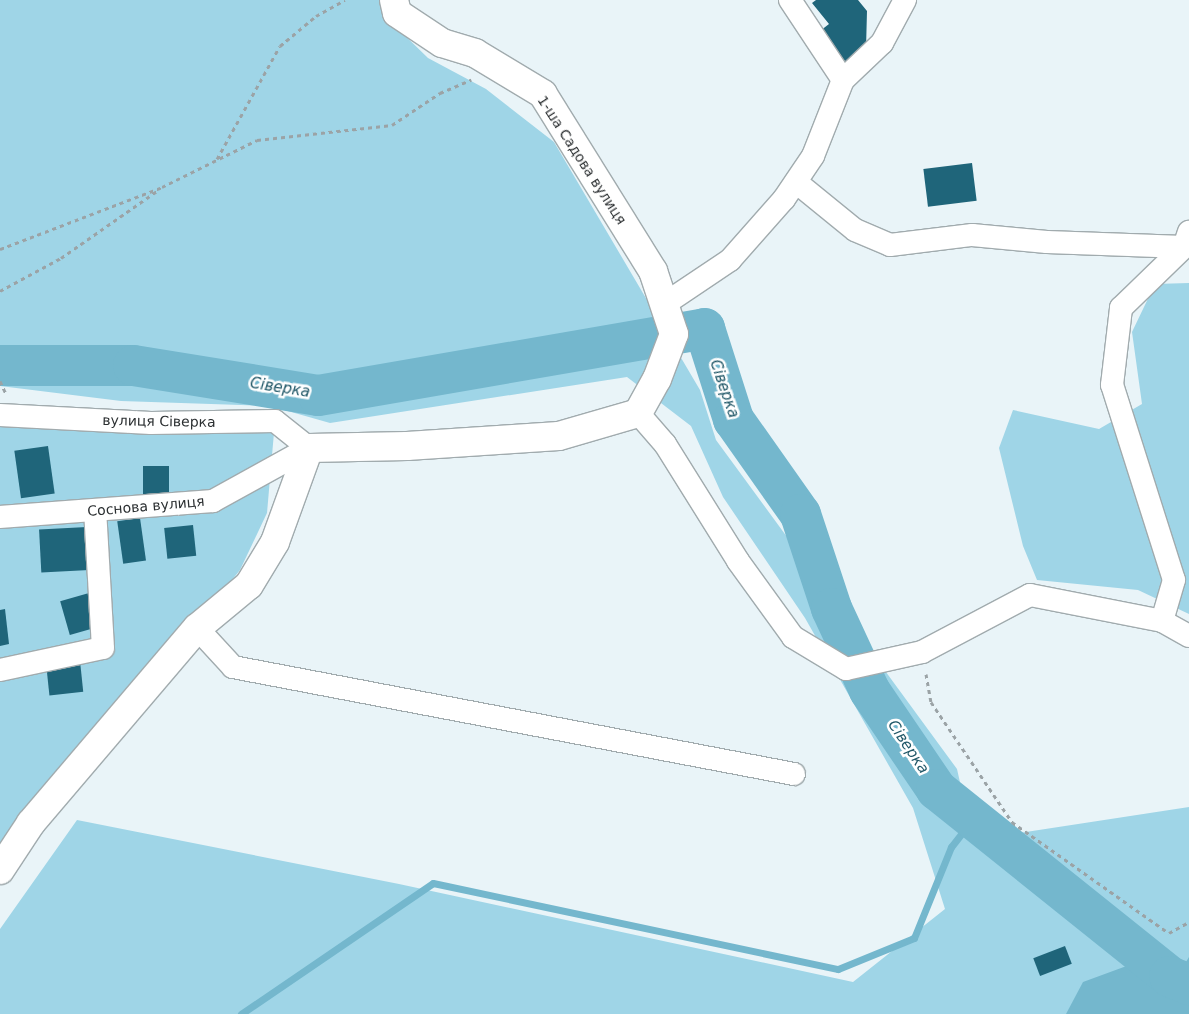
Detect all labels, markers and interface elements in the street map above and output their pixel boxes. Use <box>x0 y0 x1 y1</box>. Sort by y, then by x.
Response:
street label: 1-ша Садова вулиця <box>534 92 630 228</box>
water label: Сіверка <box>706 357 742 421</box>
water label: Сіверка <box>249 374 311 402</box>
street label: вулиця Сіверка <box>102 412 216 430</box>
street label: Соснова вулиця <box>87 493 205 519</box>
water label: Сіверка <box>884 717 932 777</box>

